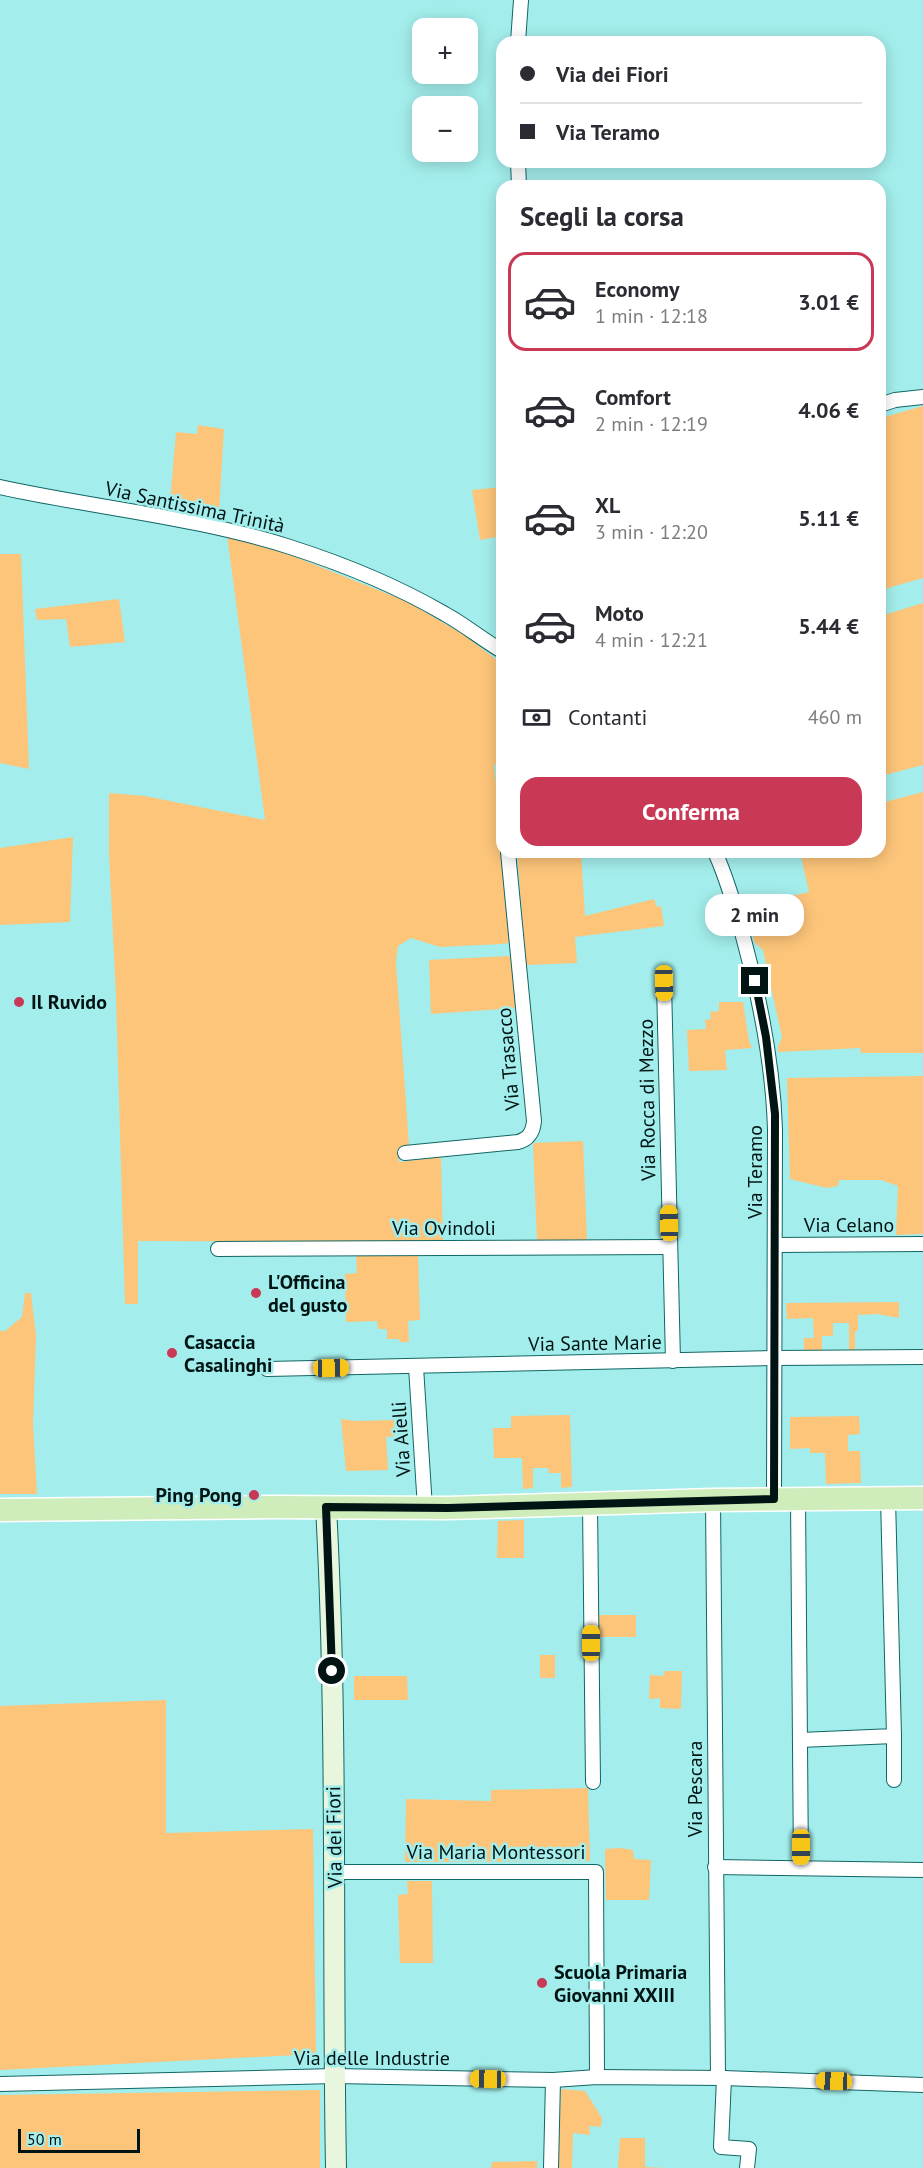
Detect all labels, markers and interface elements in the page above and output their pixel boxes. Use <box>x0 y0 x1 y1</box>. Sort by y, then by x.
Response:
map controls <box>412 18 478 162</box>
button: + <box>412 18 478 84</box>
text: Via dei Fiori <box>556 60 669 88</box>
button: − <box>412 96 478 162</box>
text: Via Teramo <box>556 118 660 146</box>
text: Scegli la corsa <box>520 199 684 233</box>
icon: car <box>523 275 577 329</box>
text: Economy <box>595 275 679 303</box>
text: 3.01 € <box>798 288 859 316</box>
text: 1 min · 12:18 <box>595 303 708 329</box>
icon: car <box>523 383 577 437</box>
text: Comfort <box>595 383 671 411</box>
text: 4.06 € <box>798 396 859 424</box>
text: 2 min · 12:19 <box>595 411 708 437</box>
street label: Via Santissima Trinità <box>102 475 287 539</box>
icon: car <box>523 491 577 545</box>
text: XL <box>595 491 620 519</box>
text: 5.11 € <box>798 504 859 532</box>
text: 3 min · 12:20 <box>595 519 708 545</box>
icon: car <box>523 599 577 653</box>
text: Moto <box>595 599 644 627</box>
text: 5.44 € <box>798 612 859 640</box>
text: 4 min · 12:21 <box>595 627 708 653</box>
icon: cash <box>520 701 553 734</box>
text: Contanti <box>568 703 647 731</box>
text: 460 m <box>808 704 862 730</box>
button: Conferma <box>520 777 862 846</box>
callout: 2 min <box>706 894 804 936</box>
text: 2 min <box>730 902 779 928</box>
car <box>655 965 673 1001</box>
route end <box>741 967 768 994</box>
place label: Il Ruvido <box>31 989 107 1015</box>
marker: Il Ruvido <box>12 995 26 1009</box>
street label: Via Trasacco <box>491 1006 526 1113</box>
street label: Via Rocca di Mezzo <box>633 1019 661 1182</box>
street label: Via Teramo <box>742 1125 768 1220</box>
car <box>660 1205 678 1241</box>
street label: Via Celano <box>803 1212 894 1238</box>
street label: Via Ovindoli <box>391 1215 496 1241</box>
place label: L'Officina del gusto <box>268 1269 348 1318</box>
marker: L'Officina del gusto <box>249 1286 263 1300</box>
place label: Casaccia Casalinghi <box>184 1329 272 1378</box>
street label: Via Sante Marie <box>527 1329 662 1357</box>
marker: Casaccia Casalinghi <box>165 1346 179 1360</box>
car <box>313 1359 349 1377</box>
street label: Via Aielli <box>385 1400 417 1479</box>
place label: Ping Pong <box>155 1482 242 1508</box>
marker: Ping Pong <box>247 1488 261 1502</box>
car <box>582 1625 600 1661</box>
route start <box>318 1657 345 1684</box>
street label: Via Pescara <box>682 1741 708 1838</box>
street label: Via dei Fiori <box>320 1786 348 1889</box>
car <box>792 1829 810 1865</box>
street label: Via Maria Montessori <box>405 1839 586 1865</box>
place label: Scuola Primaria Giovanni XXIII <box>554 1959 687 2008</box>
marker: Scuola Primaria Giovanni XXIII <box>535 1976 549 1990</box>
street label: Via delle Industrie <box>293 2045 450 2071</box>
car <box>470 2070 506 2088</box>
car <box>816 2071 852 2091</box>
scale bar <box>18 2126 140 2154</box>
text: 50 m <box>27 2129 62 2149</box>

